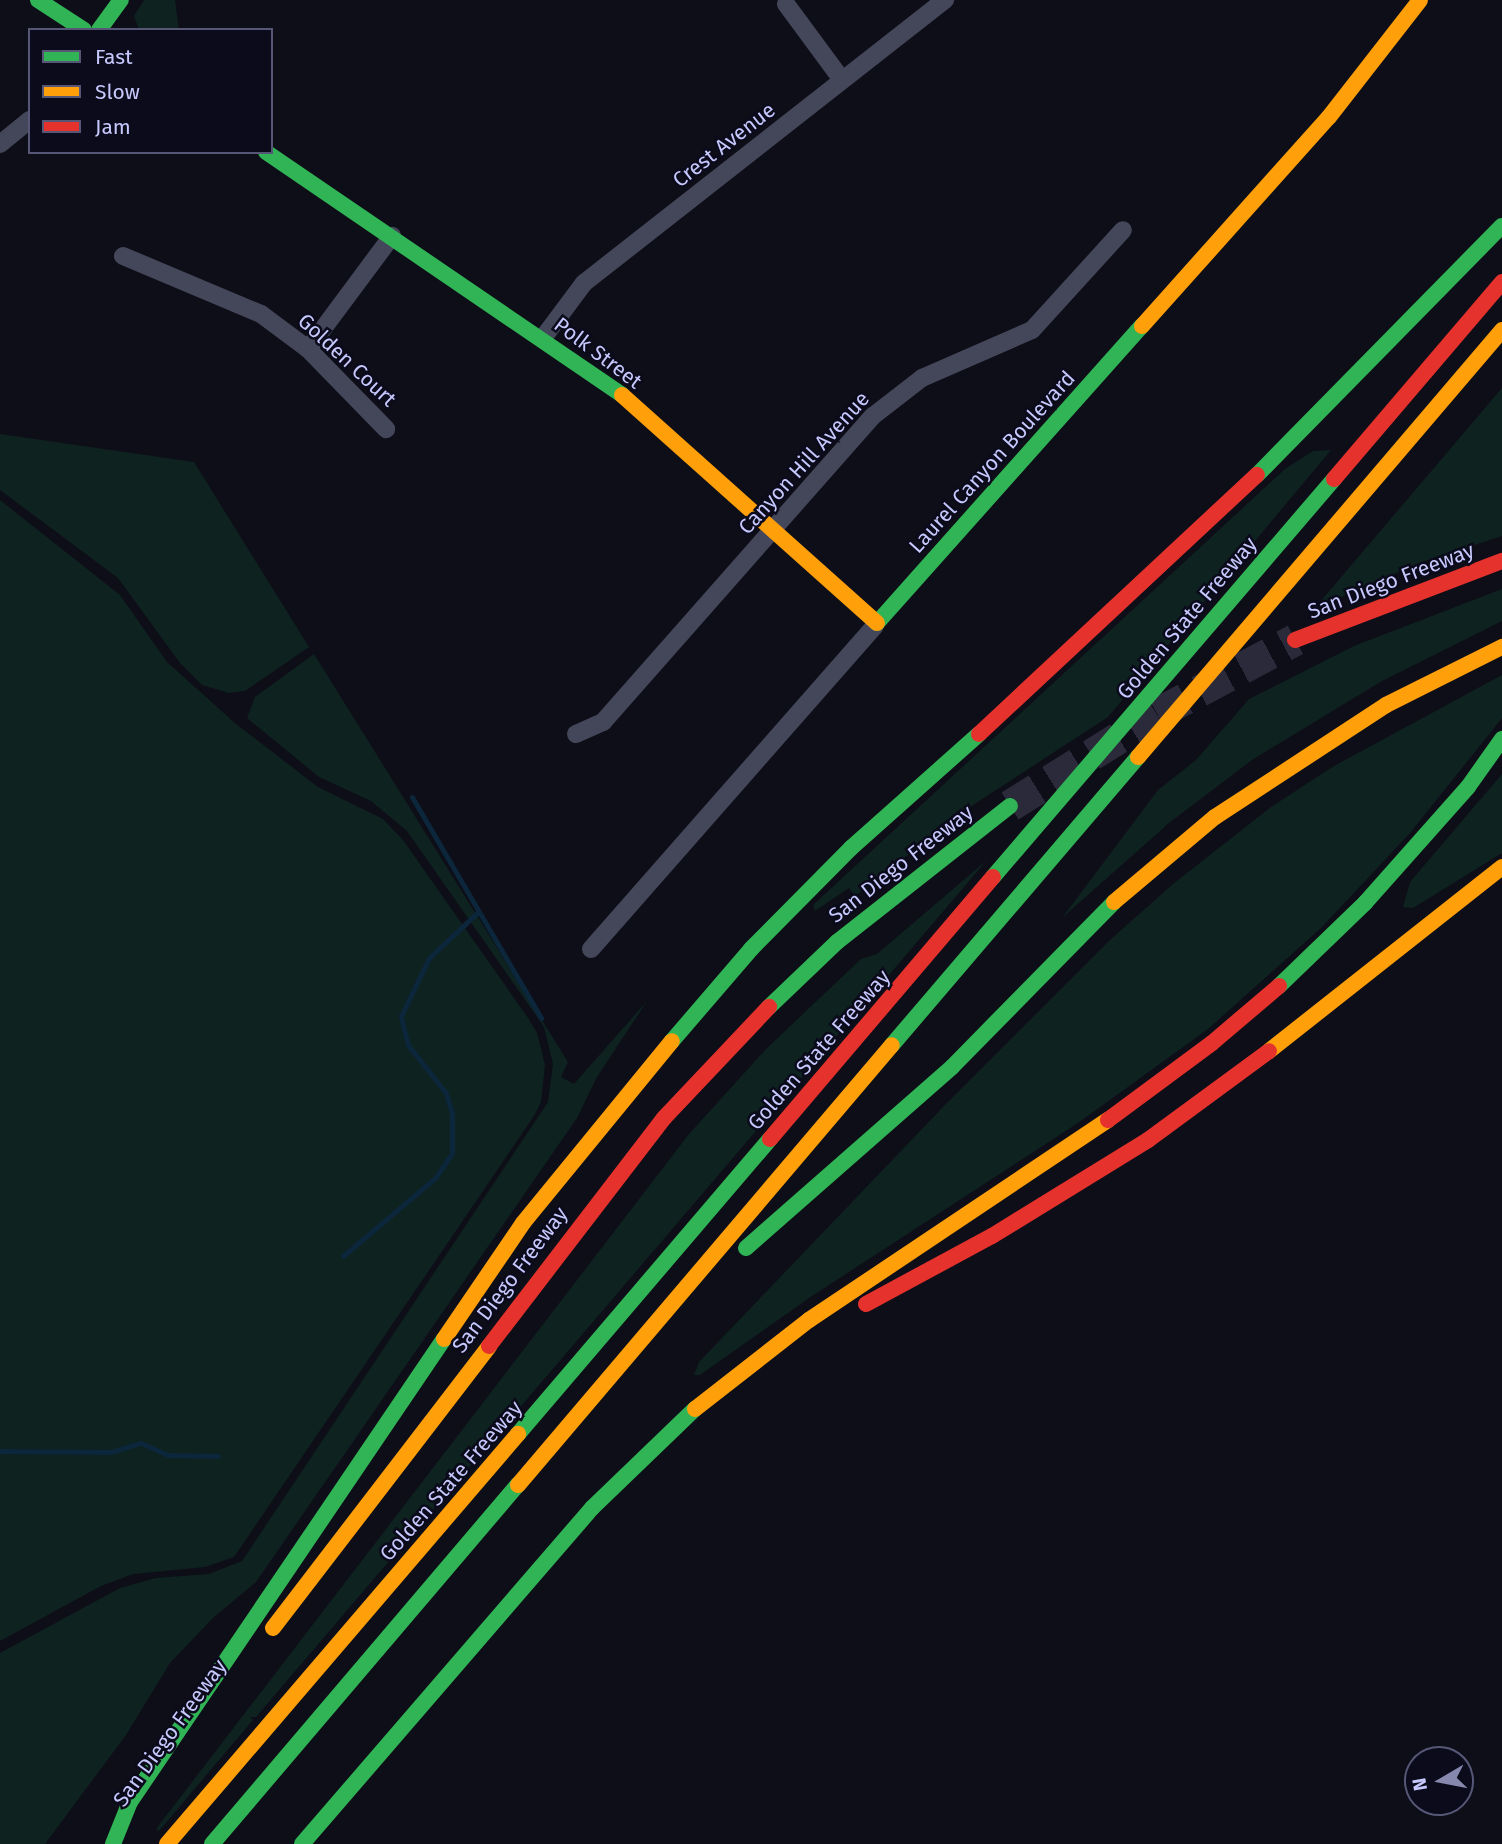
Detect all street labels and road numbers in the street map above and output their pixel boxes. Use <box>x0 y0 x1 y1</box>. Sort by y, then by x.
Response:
street label: Crest Avenue <box>668 97 780 193</box>
street label: Golden Court <box>293 308 401 412</box>
street label: Polk Street <box>549 312 647 394</box>
street label: Laurel Canyon Boulevard <box>904 366 1080 558</box>
street label: Canyon Hill Avenue <box>733 386 875 540</box>
street label: Golden State Freeway <box>1112 532 1262 704</box>
street label: San Diego Freeway <box>1304 538 1478 624</box>
street label: San Diego Freeway <box>824 800 978 928</box>
street label: Golden State Freeway <box>743 965 895 1135</box>
street label: San Diego Freeway <box>447 1202 573 1358</box>
street label: Golden State Freeway <box>375 1396 527 1566</box>
street label: San Diego Freeway <box>108 1654 232 1812</box>

